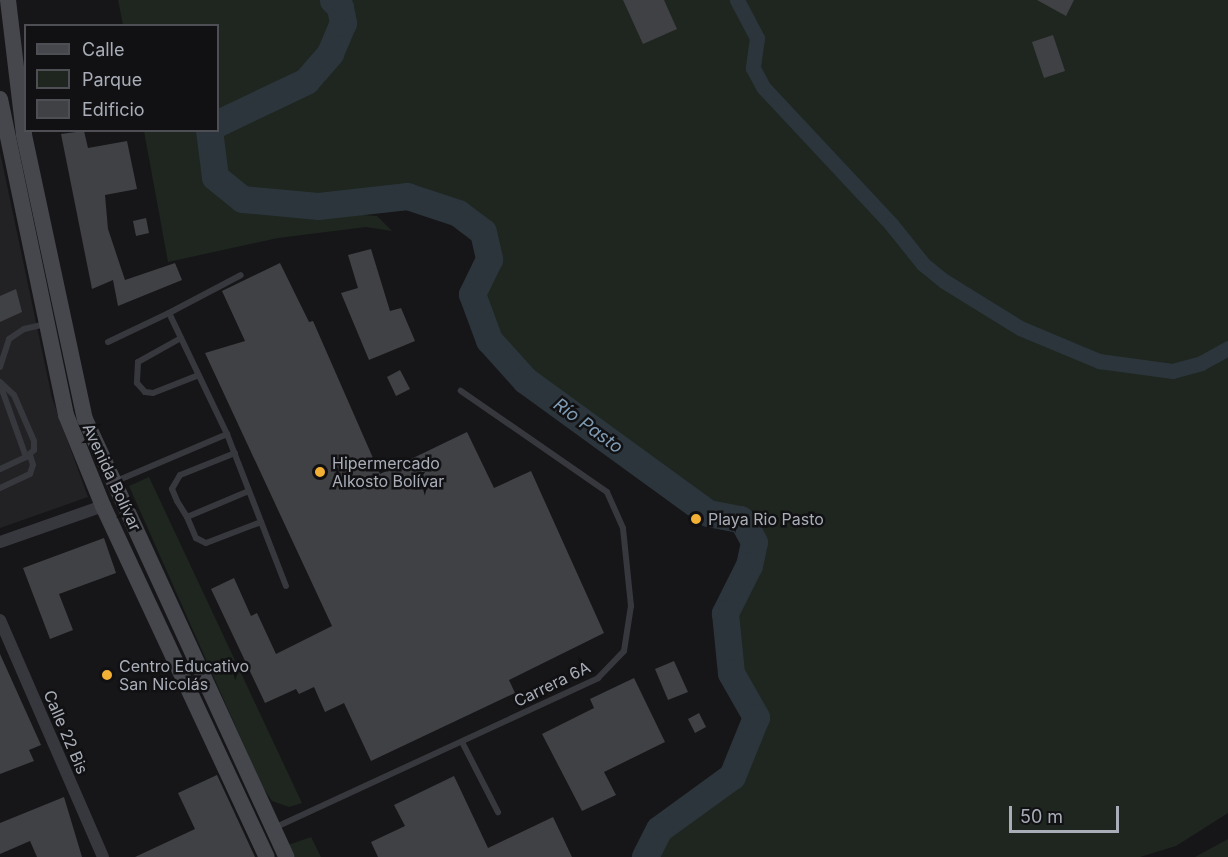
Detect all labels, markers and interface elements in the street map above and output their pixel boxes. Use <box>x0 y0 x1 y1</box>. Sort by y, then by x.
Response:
legend <box>24 24 219 132</box>
text: Calle <box>82 39 124 60</box>
text: Parque <box>82 69 142 90</box>
text: Edificio <box>82 99 145 120</box>
water label: Río Pasto <box>549 394 627 458</box>
street label: Avenida Bolívar <box>79 420 145 534</box>
place label: Hipermercado Alkosto Bolívar <box>332 453 444 491</box>
marker: Hipermercado Alkosto Bolívar <box>313 465 327 479</box>
place label: Playa Rio Pasto <box>708 509 824 529</box>
marker: Playa Rio Pasto <box>689 512 703 526</box>
place label: Centro Educativo San Nicolás <box>119 656 249 694</box>
street label: Carrera 6A <box>511 657 593 711</box>
marker: Centro Educativo San Nicolás <box>100 668 114 682</box>
street label: Calle 22 Bis <box>40 687 92 777</box>
scale bar <box>1012 794 1122 832</box>
text: 50 m <box>1020 806 1063 827</box>

